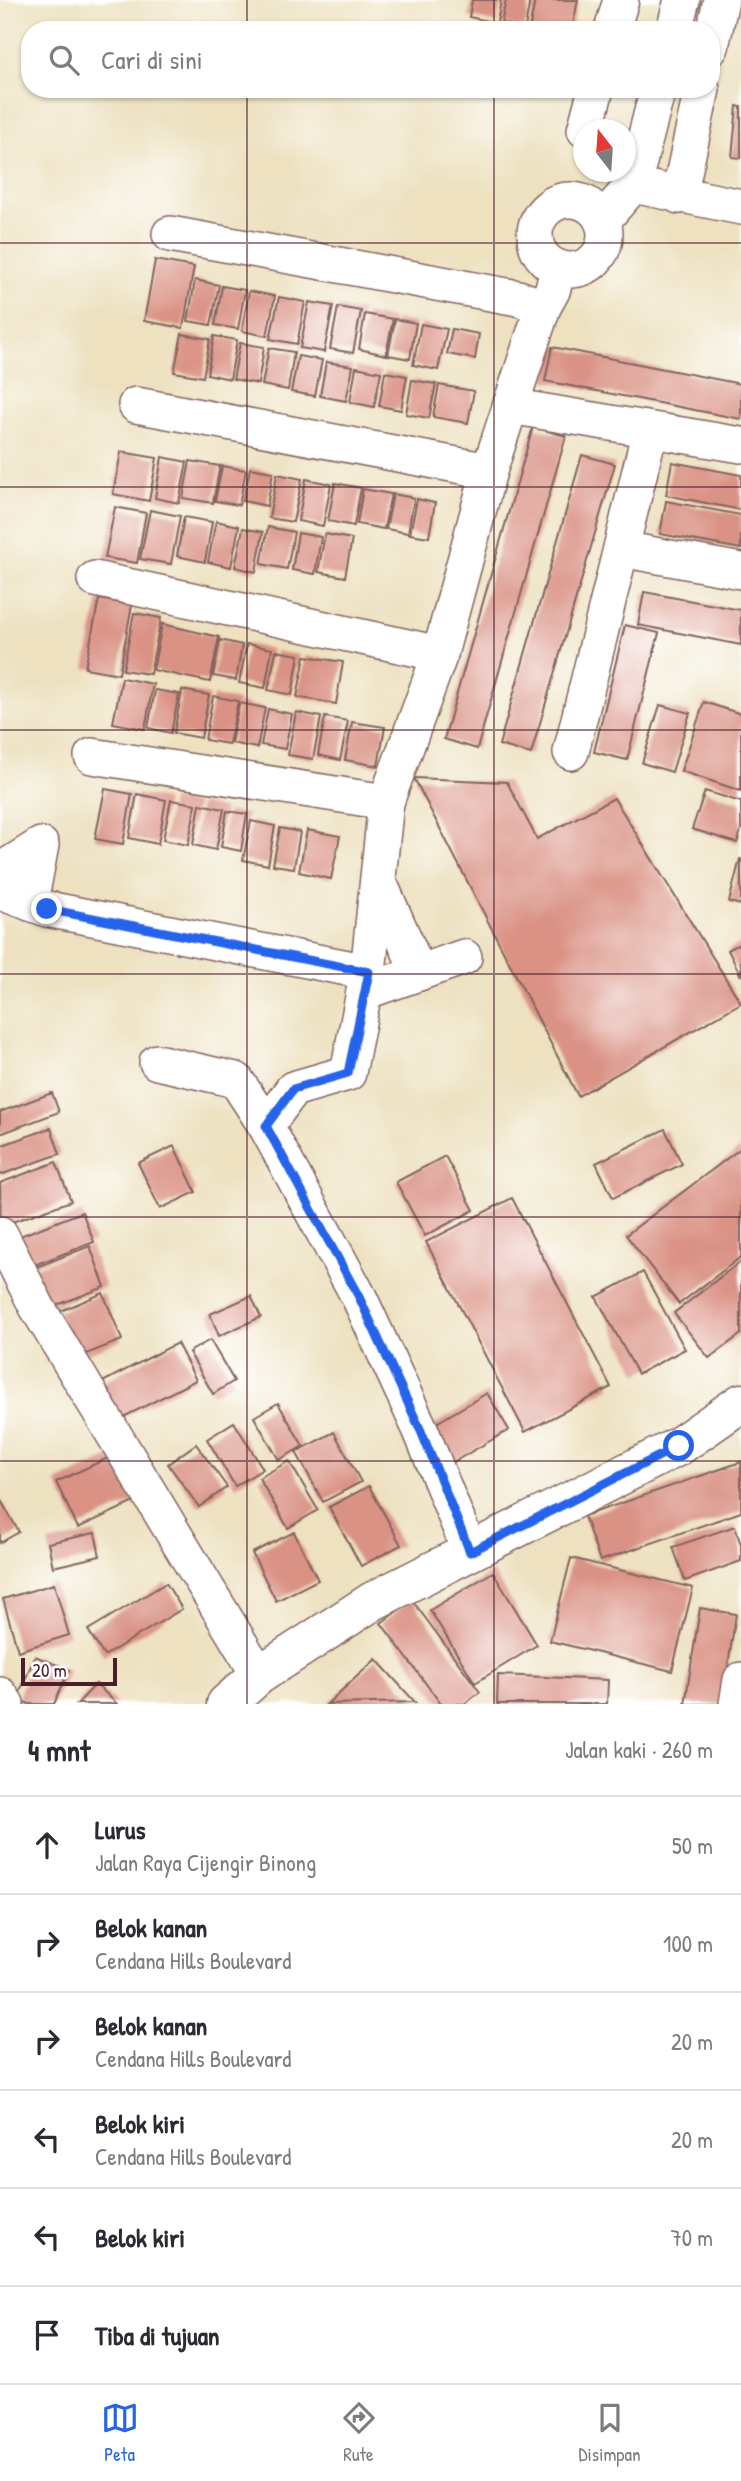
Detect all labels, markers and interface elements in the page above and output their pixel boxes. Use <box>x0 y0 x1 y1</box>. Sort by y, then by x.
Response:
search box <box>21 21 720 98</box>
icon: search <box>45 41 83 79</box>
text: Cari di sini <box>101 42 203 77</box>
north arrow <box>573 119 636 182</box>
route end <box>31 893 62 924</box>
route start <box>663 1430 694 1461</box>
scale bar <box>21 1655 117 1687</box>
text: 20 m <box>32 1657 67 1683</box>
text: 4 mnt <box>28 1730 90 1770</box>
text: Jalan kaki · 260 m <box>565 1734 713 1765</box>
text: Lurus <box>95 1812 146 1847</box>
icon: ahead <box>28 1826 66 1864</box>
text: 50 m <box>672 1830 713 1861</box>
text: Jalan Raya Cijengir Binong <box>95 1847 316 1878</box>
text: Belok kanan <box>95 1910 207 1945</box>
icon: right <box>28 1924 66 1962</box>
text: 100 m <box>663 1928 713 1959</box>
text: Cendana Hills Boulevard <box>95 1945 291 1976</box>
text: Belok kanan <box>95 2008 207 2043</box>
icon: right <box>28 2022 66 2060</box>
text: 20 m <box>671 2026 713 2057</box>
text: Cendana Hills Boulevard <box>95 2043 291 2074</box>
text: Belok kiri <box>95 2106 185 2141</box>
icon: left <box>28 2120 66 2158</box>
text: 20 m <box>671 2124 713 2155</box>
text: Cendana Hills Boulevard <box>95 2141 291 2172</box>
icon: left <box>28 2218 66 2256</box>
text: Belok kiri <box>95 2220 185 2255</box>
text: 70 m <box>670 2222 713 2253</box>
icon: arrive <box>28 2316 66 2354</box>
text: Tiba di tujuan <box>95 2318 220 2353</box>
tab: Peta <box>101 2399 139 2467</box>
tab: Rute <box>340 2399 378 2467</box>
tab: Disimpan <box>579 2399 640 2467</box>

